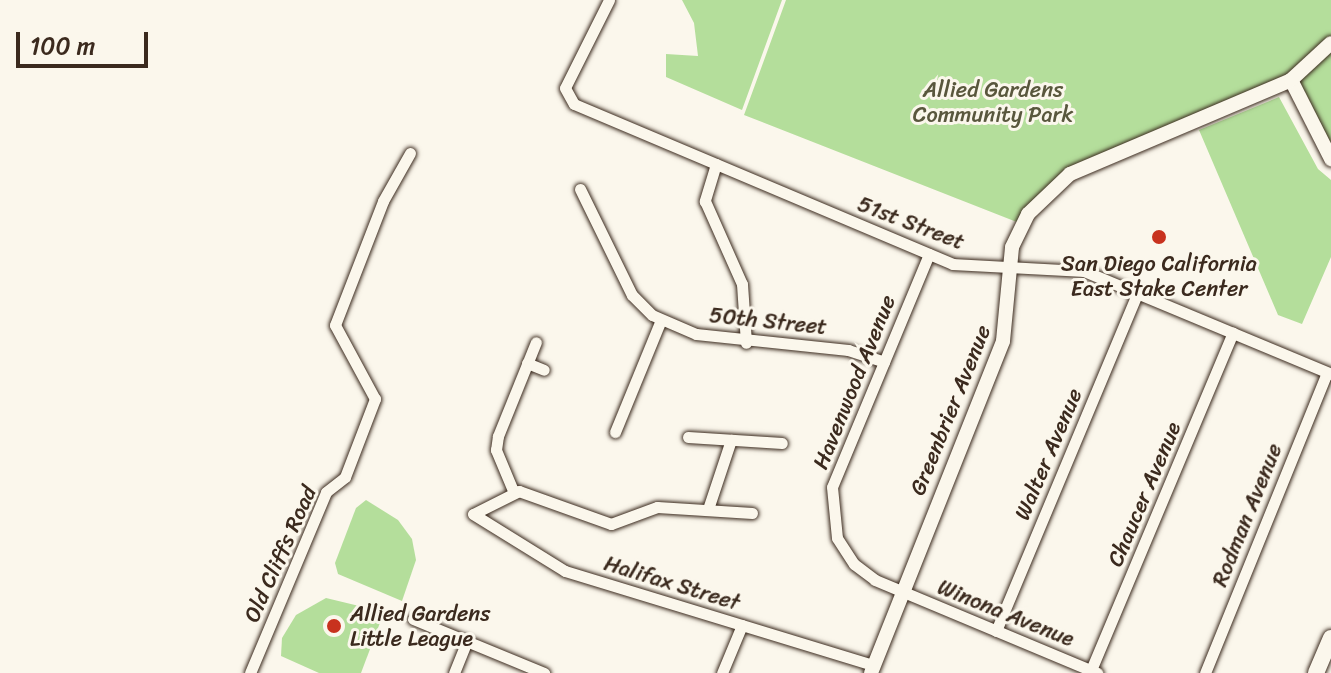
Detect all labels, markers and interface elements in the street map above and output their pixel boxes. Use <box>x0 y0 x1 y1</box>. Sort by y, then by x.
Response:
scale bar <box>20 16 152 66</box>
text: 100 m <box>30 25 95 67</box>
park label: Allied Gardens Community Park <box>913 76 1073 128</box>
street label: 51st Street <box>854 191 968 255</box>
marker: San Diego California East Stake Center <box>1150 228 1168 246</box>
place label: San Diego California East Stake Center <box>1061 250 1257 302</box>
street label: Havenwood Avenue <box>807 291 901 473</box>
street label: 50th Street <box>708 302 828 340</box>
street label: Greenbrier Avenue <box>904 321 996 499</box>
street label: Walter Avenue <box>1008 384 1088 524</box>
street label: Chaucer Avenue <box>1102 418 1186 570</box>
street label: Rodman Avenue <box>1206 440 1288 590</box>
street label: Old Cliffs Road <box>238 482 322 626</box>
street label: Halifax Street <box>601 550 743 616</box>
street label: Winona Avenue <box>934 574 1078 652</box>
place label: Allied Gardens Little League <box>350 600 490 652</box>
marker: Allied Gardens Little League <box>325 617 343 635</box>

